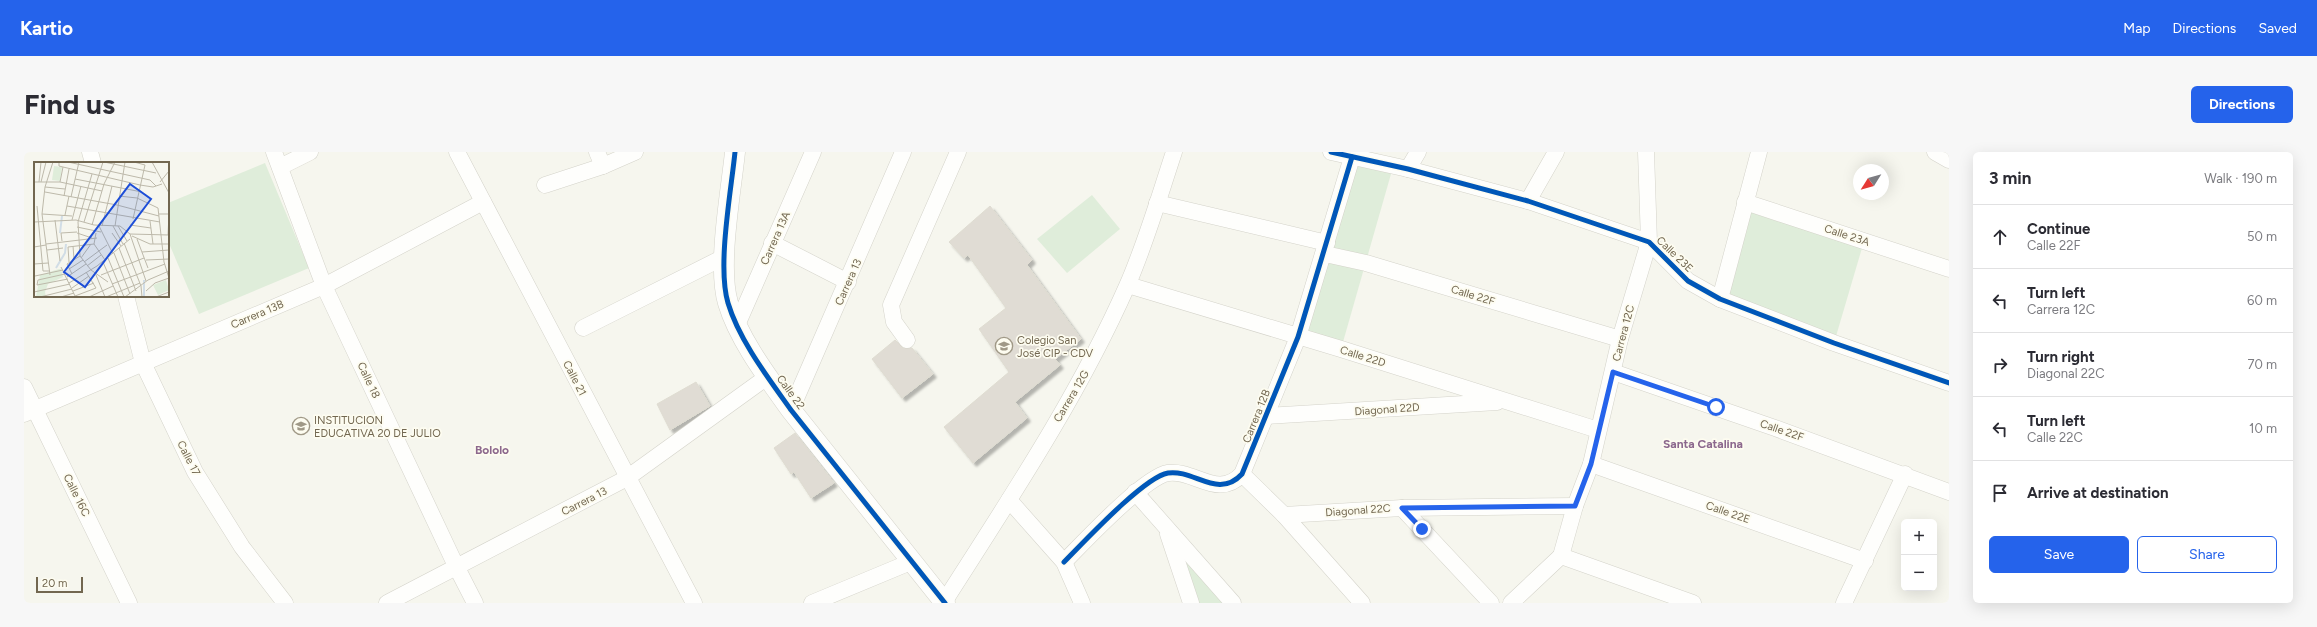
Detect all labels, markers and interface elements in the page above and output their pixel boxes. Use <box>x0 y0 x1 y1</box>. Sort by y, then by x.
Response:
text: Kartio <box>20 17 73 40</box>
text: Map <box>2123 20 2151 37</box>
text: Directions <box>2173 20 2236 37</box>
text: Saved <box>2258 20 2297 37</box>
button: Directions <box>2191 86 2293 123</box>
text: Find us <box>24 87 115 121</box>
inset map <box>34 162 169 297</box>
north arrow <box>1853 164 1889 200</box>
text: 3 min <box>1989 168 2031 188</box>
text: Walk · 190 m <box>2204 171 2277 186</box>
street label: Carrera 13A <box>758 209 793 267</box>
text: Continue <box>2027 220 2090 238</box>
street label: Calle 23A <box>1823 222 1872 249</box>
icon: ahead <box>1989 226 2011 248</box>
text: 50 m <box>2247 229 2277 244</box>
street label: Calle 23E <box>1654 234 1696 275</box>
text: Calle 22F <box>2027 238 2081 253</box>
street label: Carrera 13 <box>832 257 864 307</box>
street label: Calle 22F <box>1449 283 1496 308</box>
text: Turn left <box>2027 284 2085 302</box>
icon: left <box>1989 290 2011 312</box>
text: 60 m <box>2247 293 2277 308</box>
street label: Carrera 13B <box>229 297 286 331</box>
text: Carrera 12C <box>2027 302 2095 317</box>
street label: Carrera 12C <box>1610 304 1637 363</box>
place label: Colegio San José CIP - CDV <box>1017 334 1094 360</box>
school or university icon: Colegio San José CIP - CDV <box>994 336 1014 356</box>
street label: Calle 22D <box>1338 343 1388 370</box>
text: Turn right <box>2027 348 2095 366</box>
icon: right <box>1989 354 2011 376</box>
text: 70 m <box>2247 357 2277 372</box>
street label: Calle 21 <box>560 358 589 398</box>
street label: Calle 18 <box>355 360 383 401</box>
text: Diagonal 22C <box>2027 366 2105 381</box>
street label: Carrera 12G <box>1051 368 1092 425</box>
street label: Calle 22 <box>774 373 807 412</box>
street label: Carrera 12B <box>1240 387 1273 445</box>
route start <box>1707 398 1725 416</box>
street label: Diagonal 22D <box>1354 401 1420 418</box>
text: Turn left <box>2027 412 2085 430</box>
place label: INSTITUCION EDUCATIVA 20 DE JULIO <box>314 414 441 440</box>
school or university icon: INSTITUCION EDUCATIVA 20 DE JULIO <box>291 416 311 436</box>
street label: Calle 22F <box>1758 417 1805 444</box>
icon: left <box>1989 418 2011 440</box>
text: 10 m <box>2249 421 2277 436</box>
text: Calle 22C <box>2027 430 2083 445</box>
district label: Santa Catalina <box>1663 437 1743 451</box>
street label: Calle 17 <box>174 439 203 478</box>
district label: Bololo <box>475 443 509 457</box>
street label: Calle 16C <box>61 472 92 519</box>
icon: arrive <box>1989 482 2011 504</box>
street label: Carrera 13 <box>559 484 609 518</box>
text: Arrive at destination <box>2027 484 2168 502</box>
street label: Calle 22E <box>1704 499 1752 526</box>
street label: Diagonal 22C <box>1325 502 1391 519</box>
map controls <box>1901 519 1937 591</box>
button: + <box>1901 519 1937 555</box>
route end <box>1413 520 1431 538</box>
button: Save <box>1989 536 2129 573</box>
button: Share <box>2137 536 2277 573</box>
button: − <box>1901 555 1937 591</box>
scale bar <box>36 575 83 594</box>
text: 20 m <box>42 577 67 590</box>

